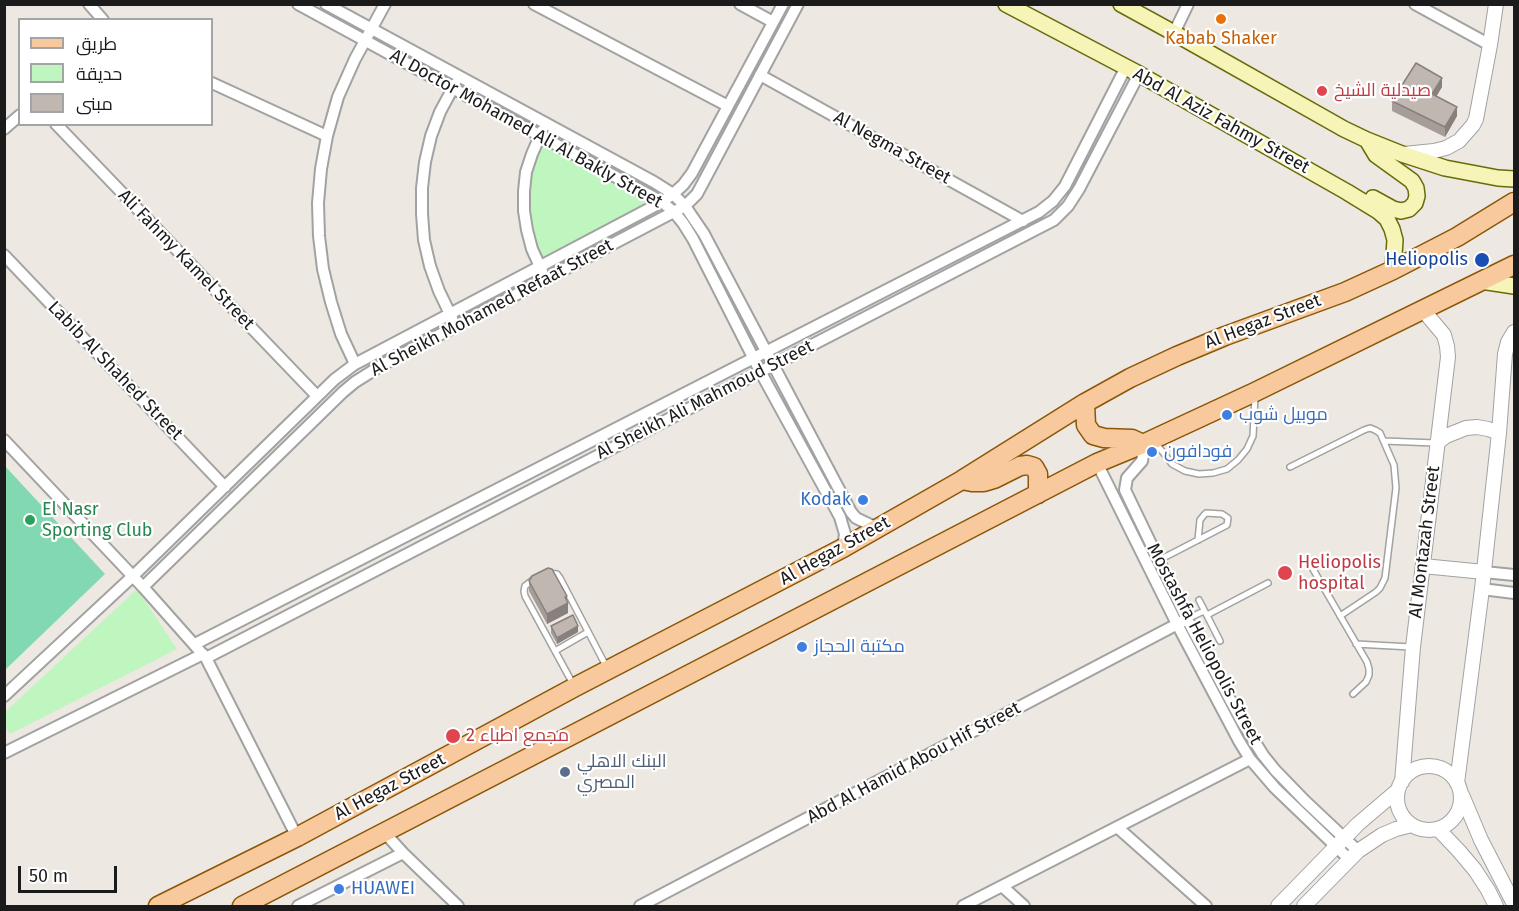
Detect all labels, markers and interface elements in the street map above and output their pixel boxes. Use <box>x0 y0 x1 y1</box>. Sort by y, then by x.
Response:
marker: Kabab Shaker <box>1214 12 1228 26</box>
legend <box>18 18 213 126</box>
place label: Kabab Shaker <box>1165 28 1277 50</box>
text: طريق <box>76 33 117 55</box>
street label: Al Doctor Mohamed Ali Al Bakly Street <box>386 45 666 213</box>
text: حديقة <box>76 63 122 85</box>
street label: Abd Al Aziz Fahmy Street <box>1129 63 1313 179</box>
place label: صيدلية الشيخ <box>1334 80 1431 102</box>
marker: صيدلية الشيخ <box>1315 84 1329 98</box>
text: مبنى <box>76 93 113 115</box>
street label: Al Negma Street <box>830 107 954 189</box>
street label: Ali Fahmy Kamel Street <box>113 185 259 335</box>
street label: Al Sheikh Mohamed Refaat Street <box>367 235 617 381</box>
place label: Heliopolis <box>1385 249 1468 271</box>
marker: Heliopolis <box>1473 251 1491 269</box>
street label: Al Hegaz Street <box>1202 290 1324 354</box>
street label: Labib Al Shahed Street <box>43 297 187 445</box>
street label: Al Sheikh Ali Mahmoud Street <box>593 336 817 464</box>
place label: موبيل شوب <box>1239 404 1328 426</box>
marker: موبيل شوب <box>1220 408 1234 422</box>
place label: فودافون <box>1164 441 1232 463</box>
marker: فودافون <box>1145 445 1159 459</box>
street label: Al Montazah Street <box>1405 465 1445 619</box>
place label: Kodak <box>800 489 851 511</box>
marker: Kodak <box>856 493 870 507</box>
place label: El Nasr Sporting Club <box>42 499 153 542</box>
street label: Al Hegaz Street <box>776 512 894 590</box>
marker: El Nasr Sporting Club <box>23 513 37 527</box>
street label: Mostashfa Heliopolis Street <box>1142 540 1266 748</box>
place label: Heliopolis hospital <box>1298 552 1381 594</box>
marker: Heliopolis hospital <box>1276 564 1294 582</box>
place label: مكتبة الحجاز <box>814 636 905 658</box>
marker: مكتبة الحجاز <box>795 640 809 654</box>
street label: Abd Al Hamid Abou Hif Street <box>804 697 1024 829</box>
place label: مجمع اطباء 2 <box>466 725 569 747</box>
marker: مجمع اطباء 2 <box>444 727 462 745</box>
street label: Al Hegaz Street <box>331 749 449 825</box>
place label: البنك الاهلي المصري <box>577 751 667 794</box>
marker: البنك الاهلي المصري <box>558 765 572 779</box>
scale bar <box>21 854 120 892</box>
text: 50 m <box>29 865 68 887</box>
place label: HUAWEI <box>351 878 415 900</box>
marker: HUAWEI <box>332 882 346 896</box>

